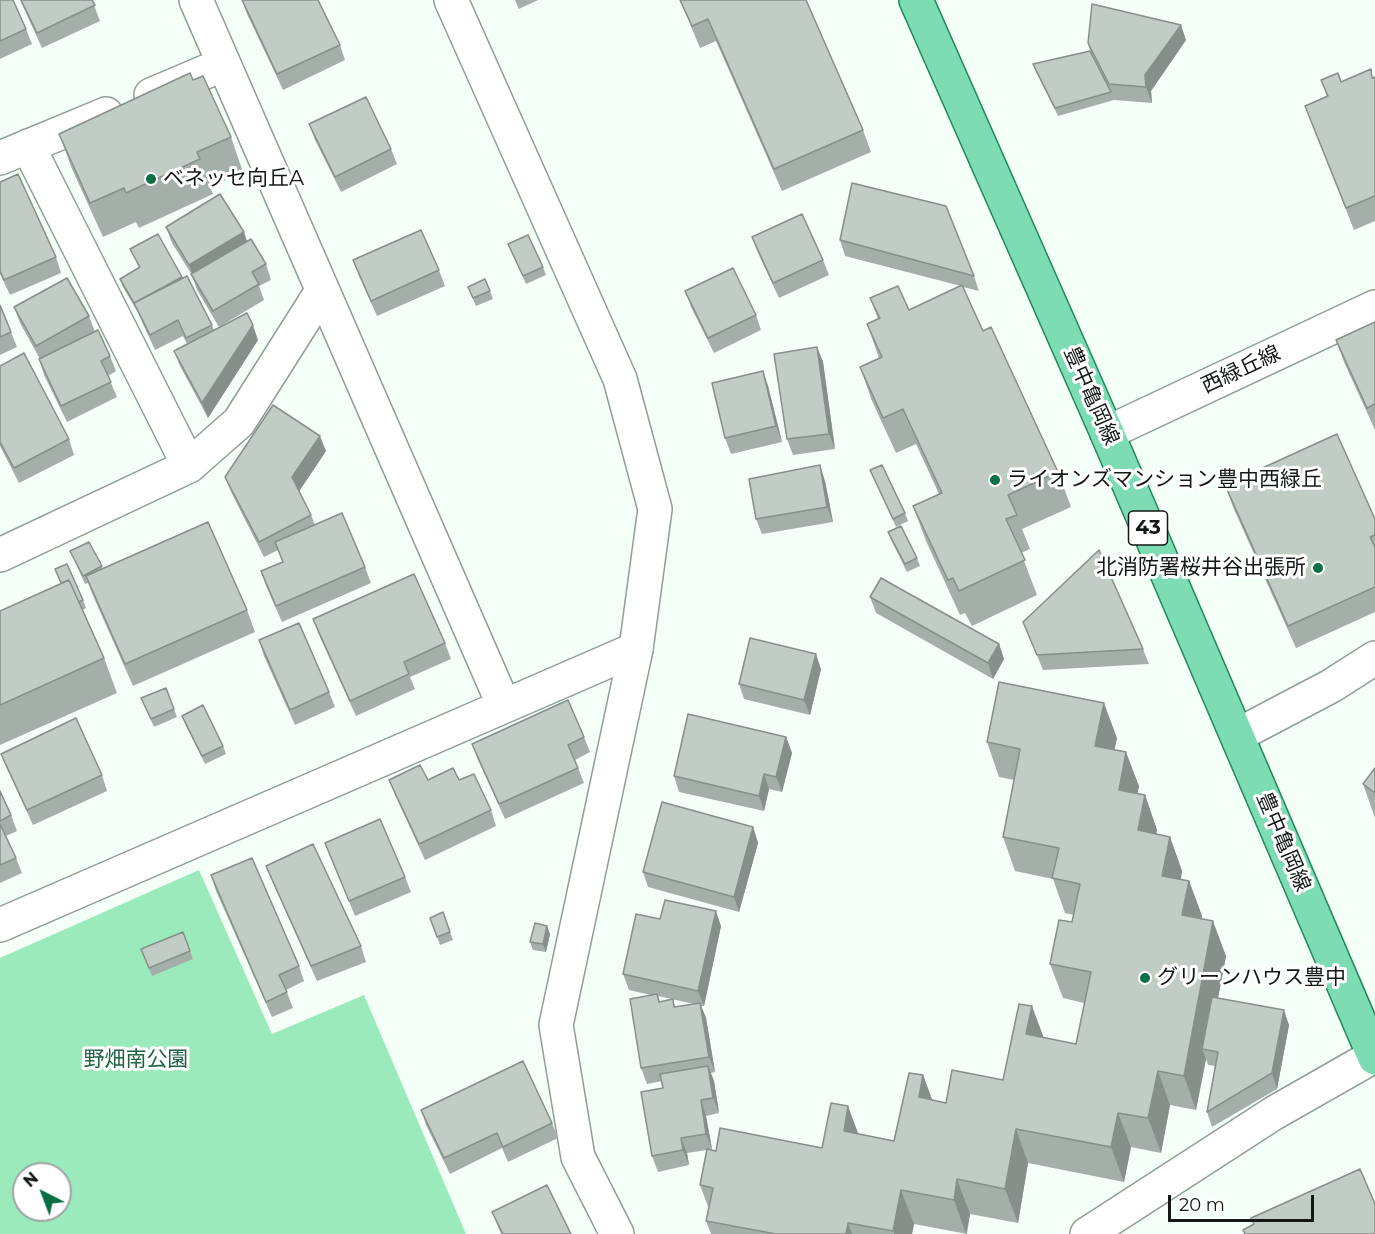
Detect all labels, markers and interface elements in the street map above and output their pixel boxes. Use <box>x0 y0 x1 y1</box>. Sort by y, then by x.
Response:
place label: ベネッセ向丘A <box>163 166 304 192</box>
marker: ベネッセ向丘A <box>144 172 158 186</box>
street label: 西緑丘線 <box>1198 341 1284 399</box>
street label: 豊中亀岡線 <box>1058 343 1124 449</box>
place label: ライオンズマンション豊中西緑丘 <box>1007 467 1322 493</box>
marker: ライオンズマンション豊中西緑丘 <box>988 473 1002 487</box>
road number: 43 <box>1128 511 1168 545</box>
place label: 北消防署桜井谷出張所 <box>1096 555 1306 581</box>
marker: 北消防署桜井谷出張所 <box>1311 561 1325 575</box>
street label: 豊中亀岡線 <box>1251 789 1315 895</box>
place label: グリーンハウス豊中 <box>1157 965 1346 991</box>
marker: グリーンハウス豊中 <box>1138 971 1152 985</box>
park label: 野畑南公園 <box>84 1047 188 1073</box>
north arrow <box>12 1162 72 1222</box>
text: N <box>20 1168 42 1191</box>
scale bar <box>1171 1183 1316 1221</box>
text: 20 m <box>1179 1194 1225 1216</box>

